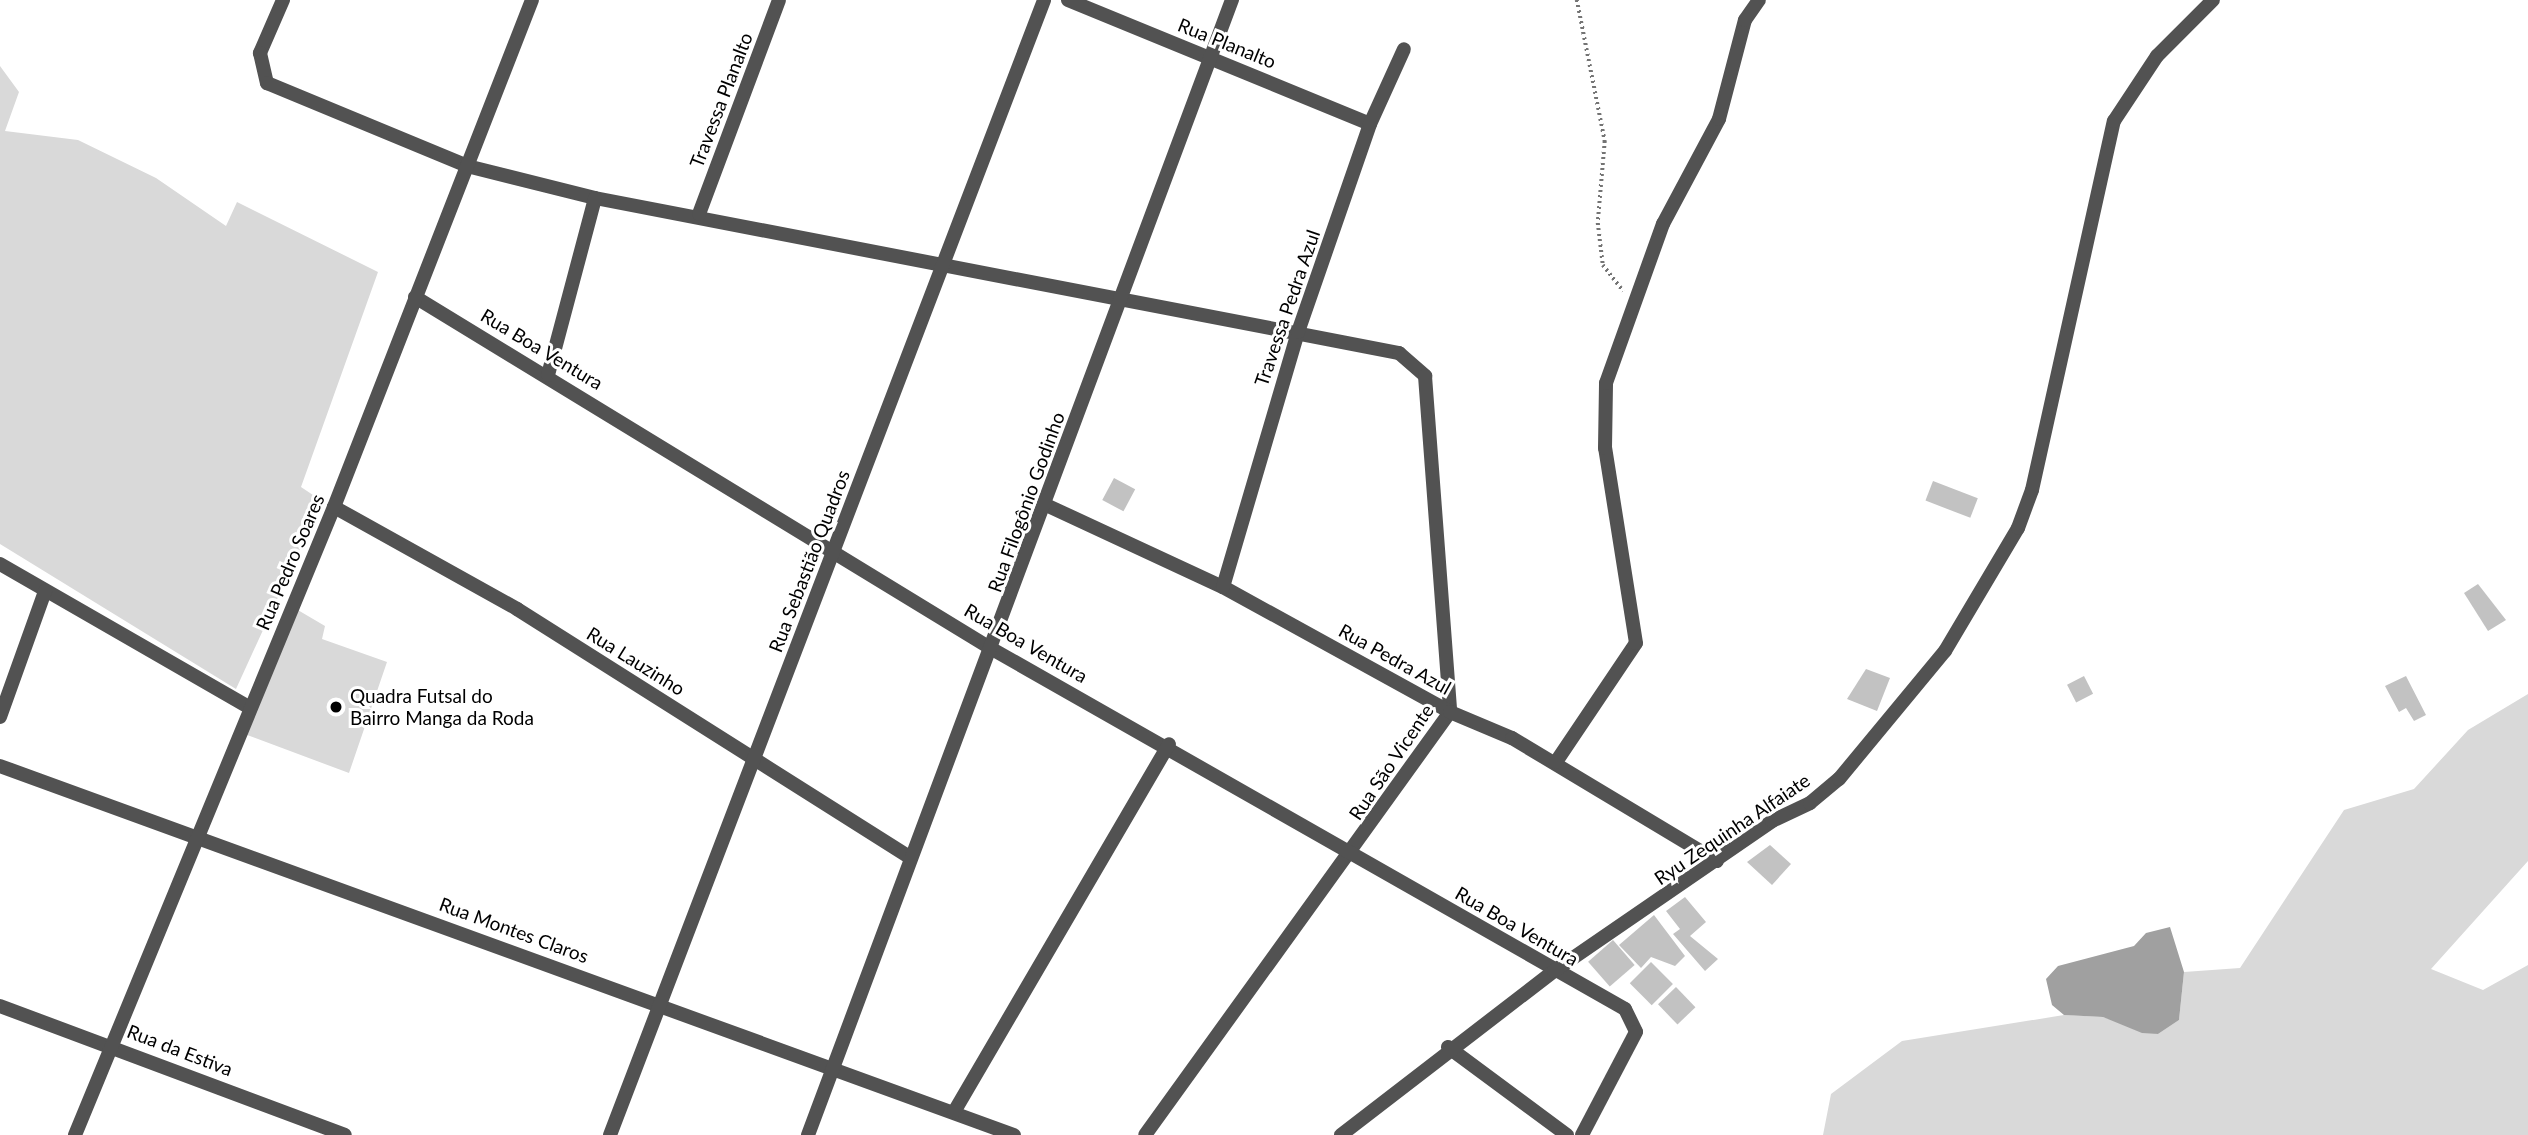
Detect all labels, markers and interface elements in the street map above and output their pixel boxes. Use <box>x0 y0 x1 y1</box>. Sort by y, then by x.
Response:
street label: Rua Planalto <box>1175 13 1279 73</box>
street label: Travessa Planalto <box>685 29 757 171</box>
street label: Travessa Pedra Azul <box>1249 226 1325 390</box>
street label: Rua Boa Ventura <box>476 303 608 395</box>
street label: Rua Filogônio Godinho <box>983 409 1069 595</box>
street label: Rua Sebastião Quadros <box>764 467 854 655</box>
street label: Rua Pedro Soares <box>251 491 329 633</box>
street label: Rua Boa Ventura <box>960 598 1092 688</box>
street label: Rua Pedra Azul <box>1335 619 1455 699</box>
street label: Rua Lauzinho <box>583 622 689 700</box>
place label: Quadra Futsal do Bairro Manga da Roda <box>350 685 534 729</box>
marker: Quadra Futsal do Bairro Manga da Roda <box>328 699 344 715</box>
street label: Rua São Vicente <box>1344 700 1438 824</box>
street label: Ryu Zequinha Alfaiate <box>1650 768 1814 890</box>
street label: Rua Boa Ventura <box>1451 881 1583 971</box>
street label: Rua Montes Claros <box>436 892 592 968</box>
street label: Rua da Estiva <box>124 1019 236 1081</box>

